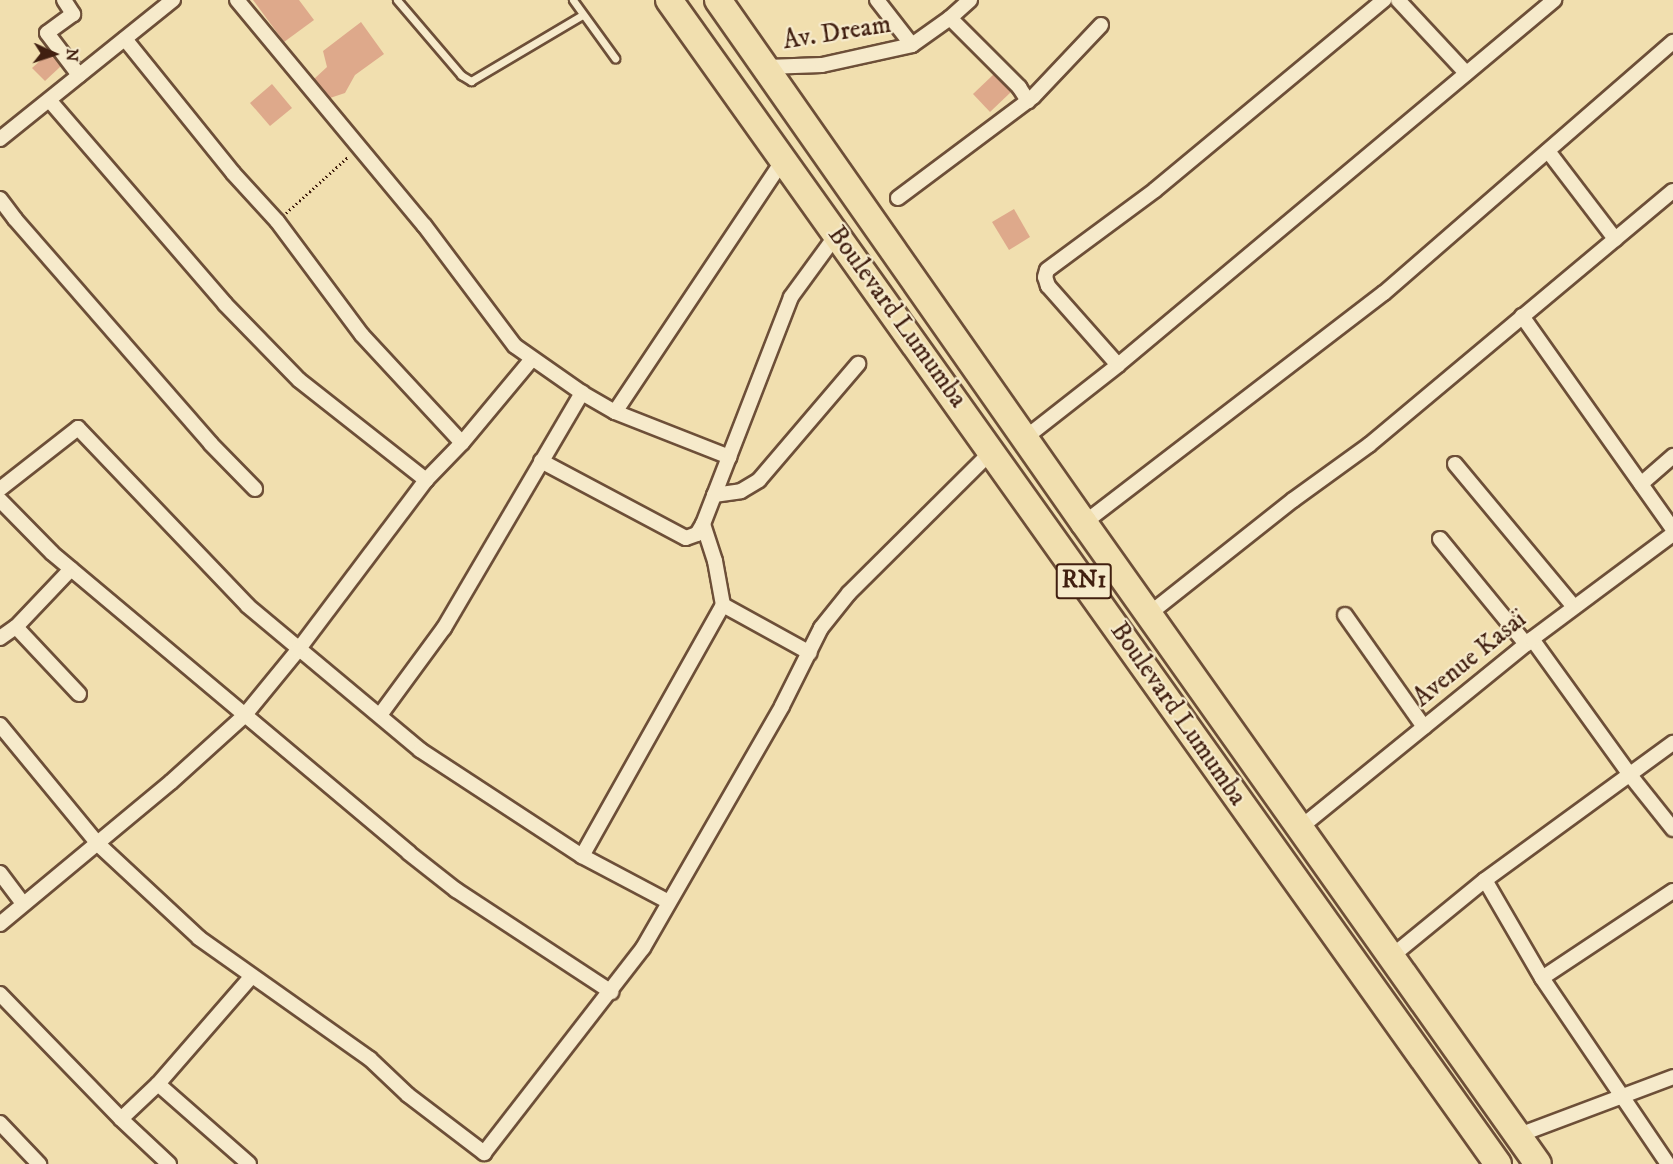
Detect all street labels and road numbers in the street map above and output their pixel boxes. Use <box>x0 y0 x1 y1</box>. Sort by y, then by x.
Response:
street label: Av. Dream <box>781 9 893 57</box>
street label: Boulevard Lumumba <box>821 220 973 414</box>
road number: RN1 <box>1056 560 1112 602</box>
street label: Avenue Kasaï <box>1407 604 1533 714</box>
street label: Boulevard Lumumba <box>1103 616 1253 812</box>

